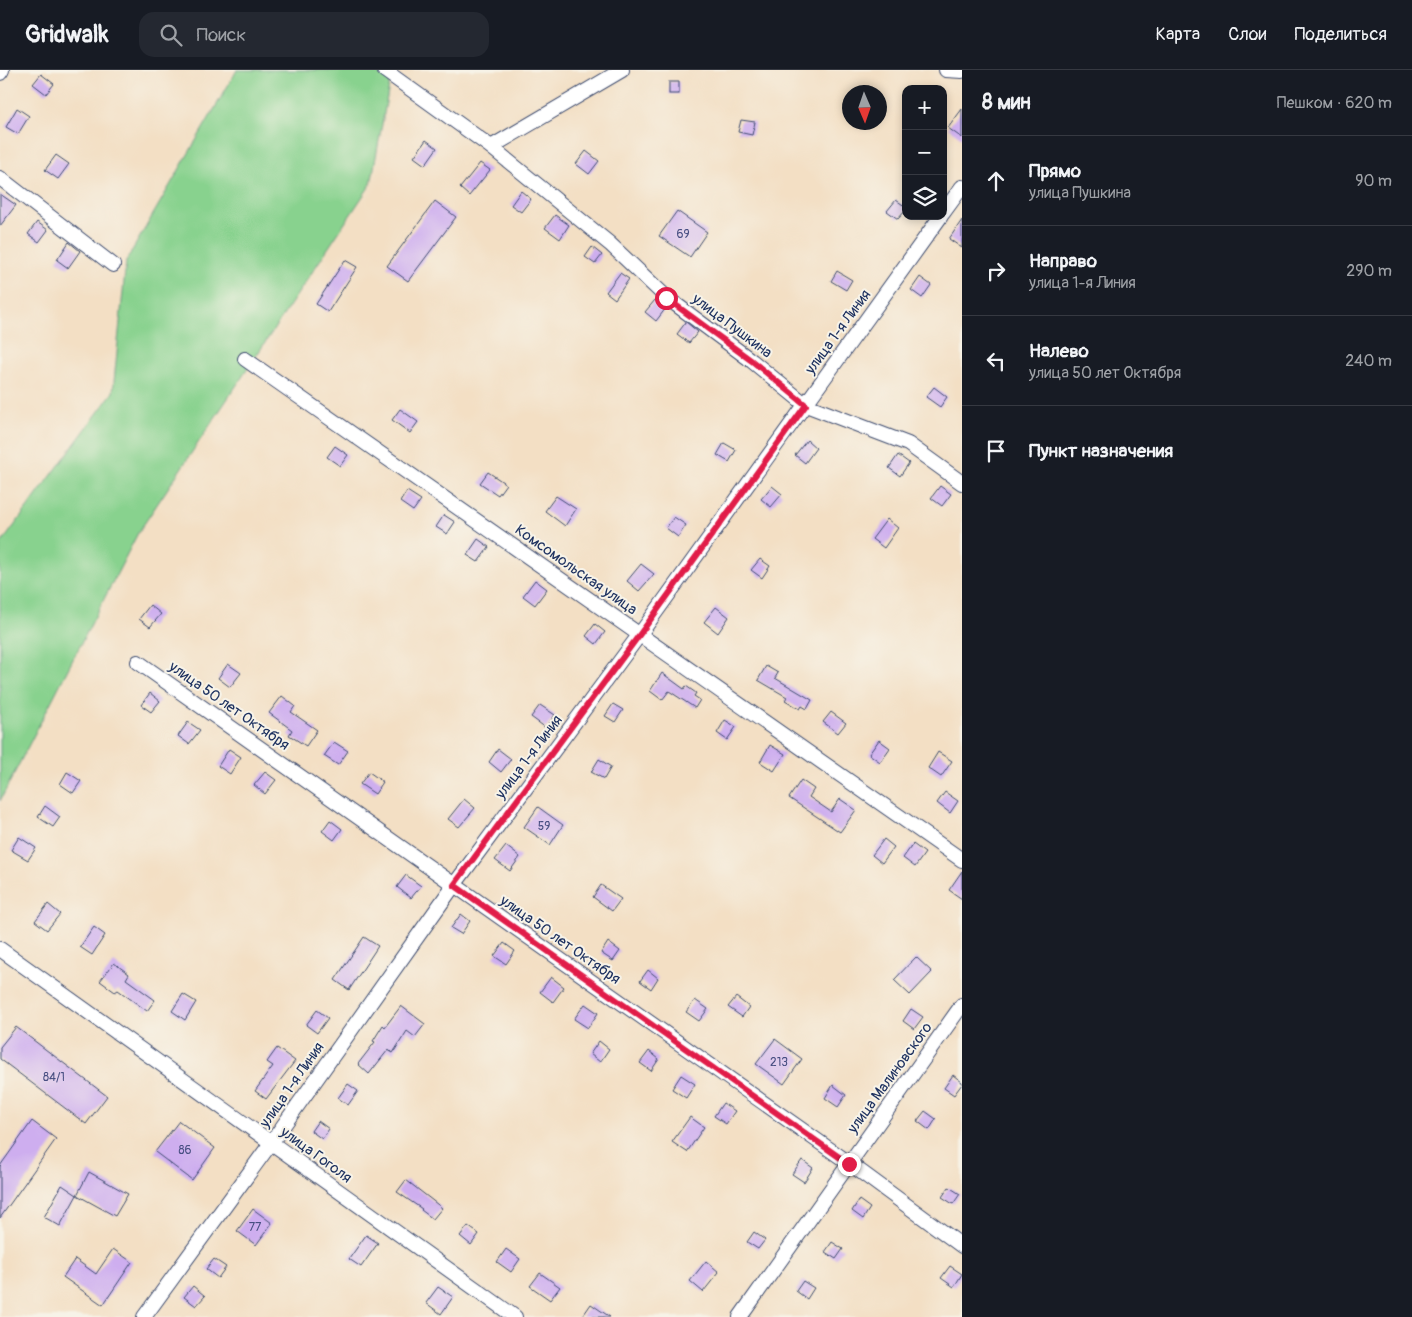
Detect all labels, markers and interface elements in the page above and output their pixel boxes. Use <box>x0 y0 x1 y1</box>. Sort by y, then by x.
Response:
search box <box>139 12 489 57</box>
text: Gridwalk <box>25 20 109 49</box>
icon: search <box>157 21 185 49</box>
text: Поиск <box>197 23 246 47</box>
text: Карта <box>1156 23 1200 46</box>
text: Слои <box>1228 23 1266 46</box>
text: Поделиться <box>1294 23 1387 46</box>
north arrow <box>842 85 887 130</box>
map controls <box>902 85 947 220</box>
button: + <box>902 85 947 130</box>
text: 8 мин <box>982 89 1031 116</box>
text: Пешком · 620 m <box>1277 93 1392 113</box>
button: − <box>902 130 947 175</box>
text: Прямо <box>1029 159 1081 183</box>
icon: ahead <box>982 167 1010 195</box>
text: 90 m <box>1355 171 1392 191</box>
button: layers <box>902 175 947 220</box>
text: улица Пушкина <box>1029 183 1131 203</box>
house number: 69 <box>676 227 690 242</box>
text: Направо <box>1029 249 1097 273</box>
icon: right <box>982 257 1010 285</box>
text: 290 m <box>1346 261 1392 281</box>
text: улица 1-я Линия <box>1029 273 1136 293</box>
street label: улица 1-я Линия <box>800 286 875 379</box>
route start <box>655 287 678 310</box>
street label: улица Пушкина <box>687 289 776 362</box>
text: Налево <box>1029 339 1089 363</box>
icon: left <box>982 347 1010 375</box>
text: 240 m <box>1345 351 1392 371</box>
text: улица 50 лет Октября <box>1029 363 1181 383</box>
icon: arrive <box>982 437 1010 465</box>
text: Пункт назначения <box>1029 439 1173 463</box>
street label: Комсомольская улица <box>511 521 641 619</box>
street label: улица 50 лет Октября <box>164 657 293 755</box>
street label: улица 1-я Линия <box>491 711 567 803</box>
house number: 59 <box>538 819 550 834</box>
street label: улица 50 лет Октября <box>495 891 624 989</box>
street label: улица Малиновского <box>843 1019 937 1138</box>
street label: улица 1-я Линия <box>255 1039 328 1132</box>
house number: 213 <box>770 1055 788 1070</box>
house number: 84/1 <box>43 1070 65 1085</box>
street label: улица Гоголя <box>276 1122 356 1187</box>
house number: 86 <box>178 1143 192 1158</box>
route end <box>838 1153 861 1176</box>
house number: 77 <box>249 1220 262 1235</box>

